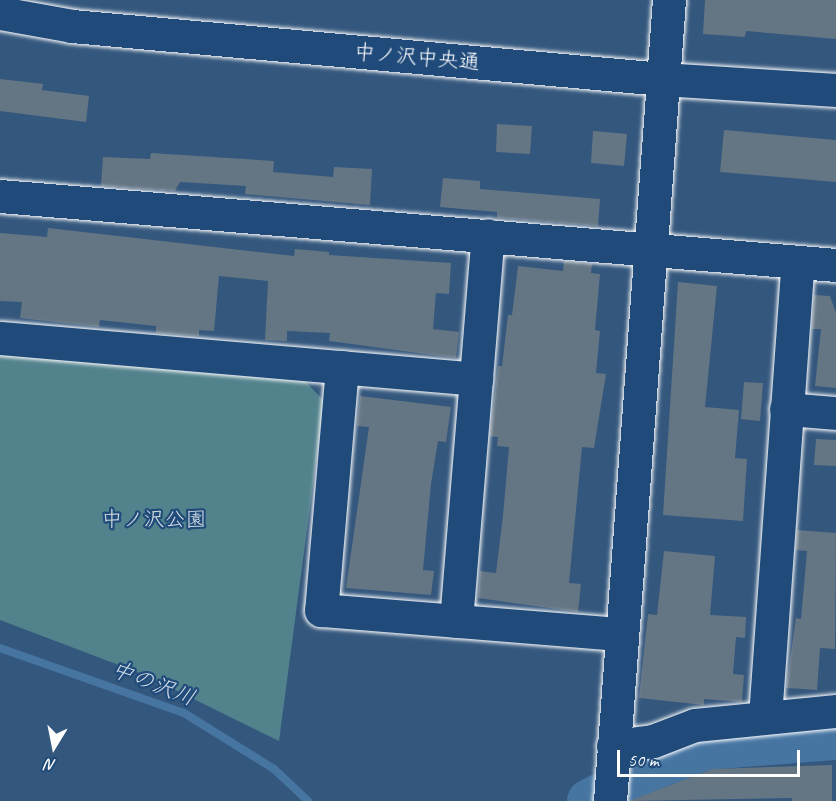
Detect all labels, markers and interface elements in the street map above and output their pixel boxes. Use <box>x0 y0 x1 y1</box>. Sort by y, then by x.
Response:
street label: 中ノ沢中央通 <box>353 39 481 75</box>
park label: 中ノ沢公園 <box>102 506 206 532</box>
water label: 中の沢川 <box>107 656 199 712</box>
north arrow <box>24 717 84 777</box>
scale bar <box>620 738 803 776</box>
text: 50 m <box>628 749 659 771</box>
text: N <box>44 754 57 775</box>

